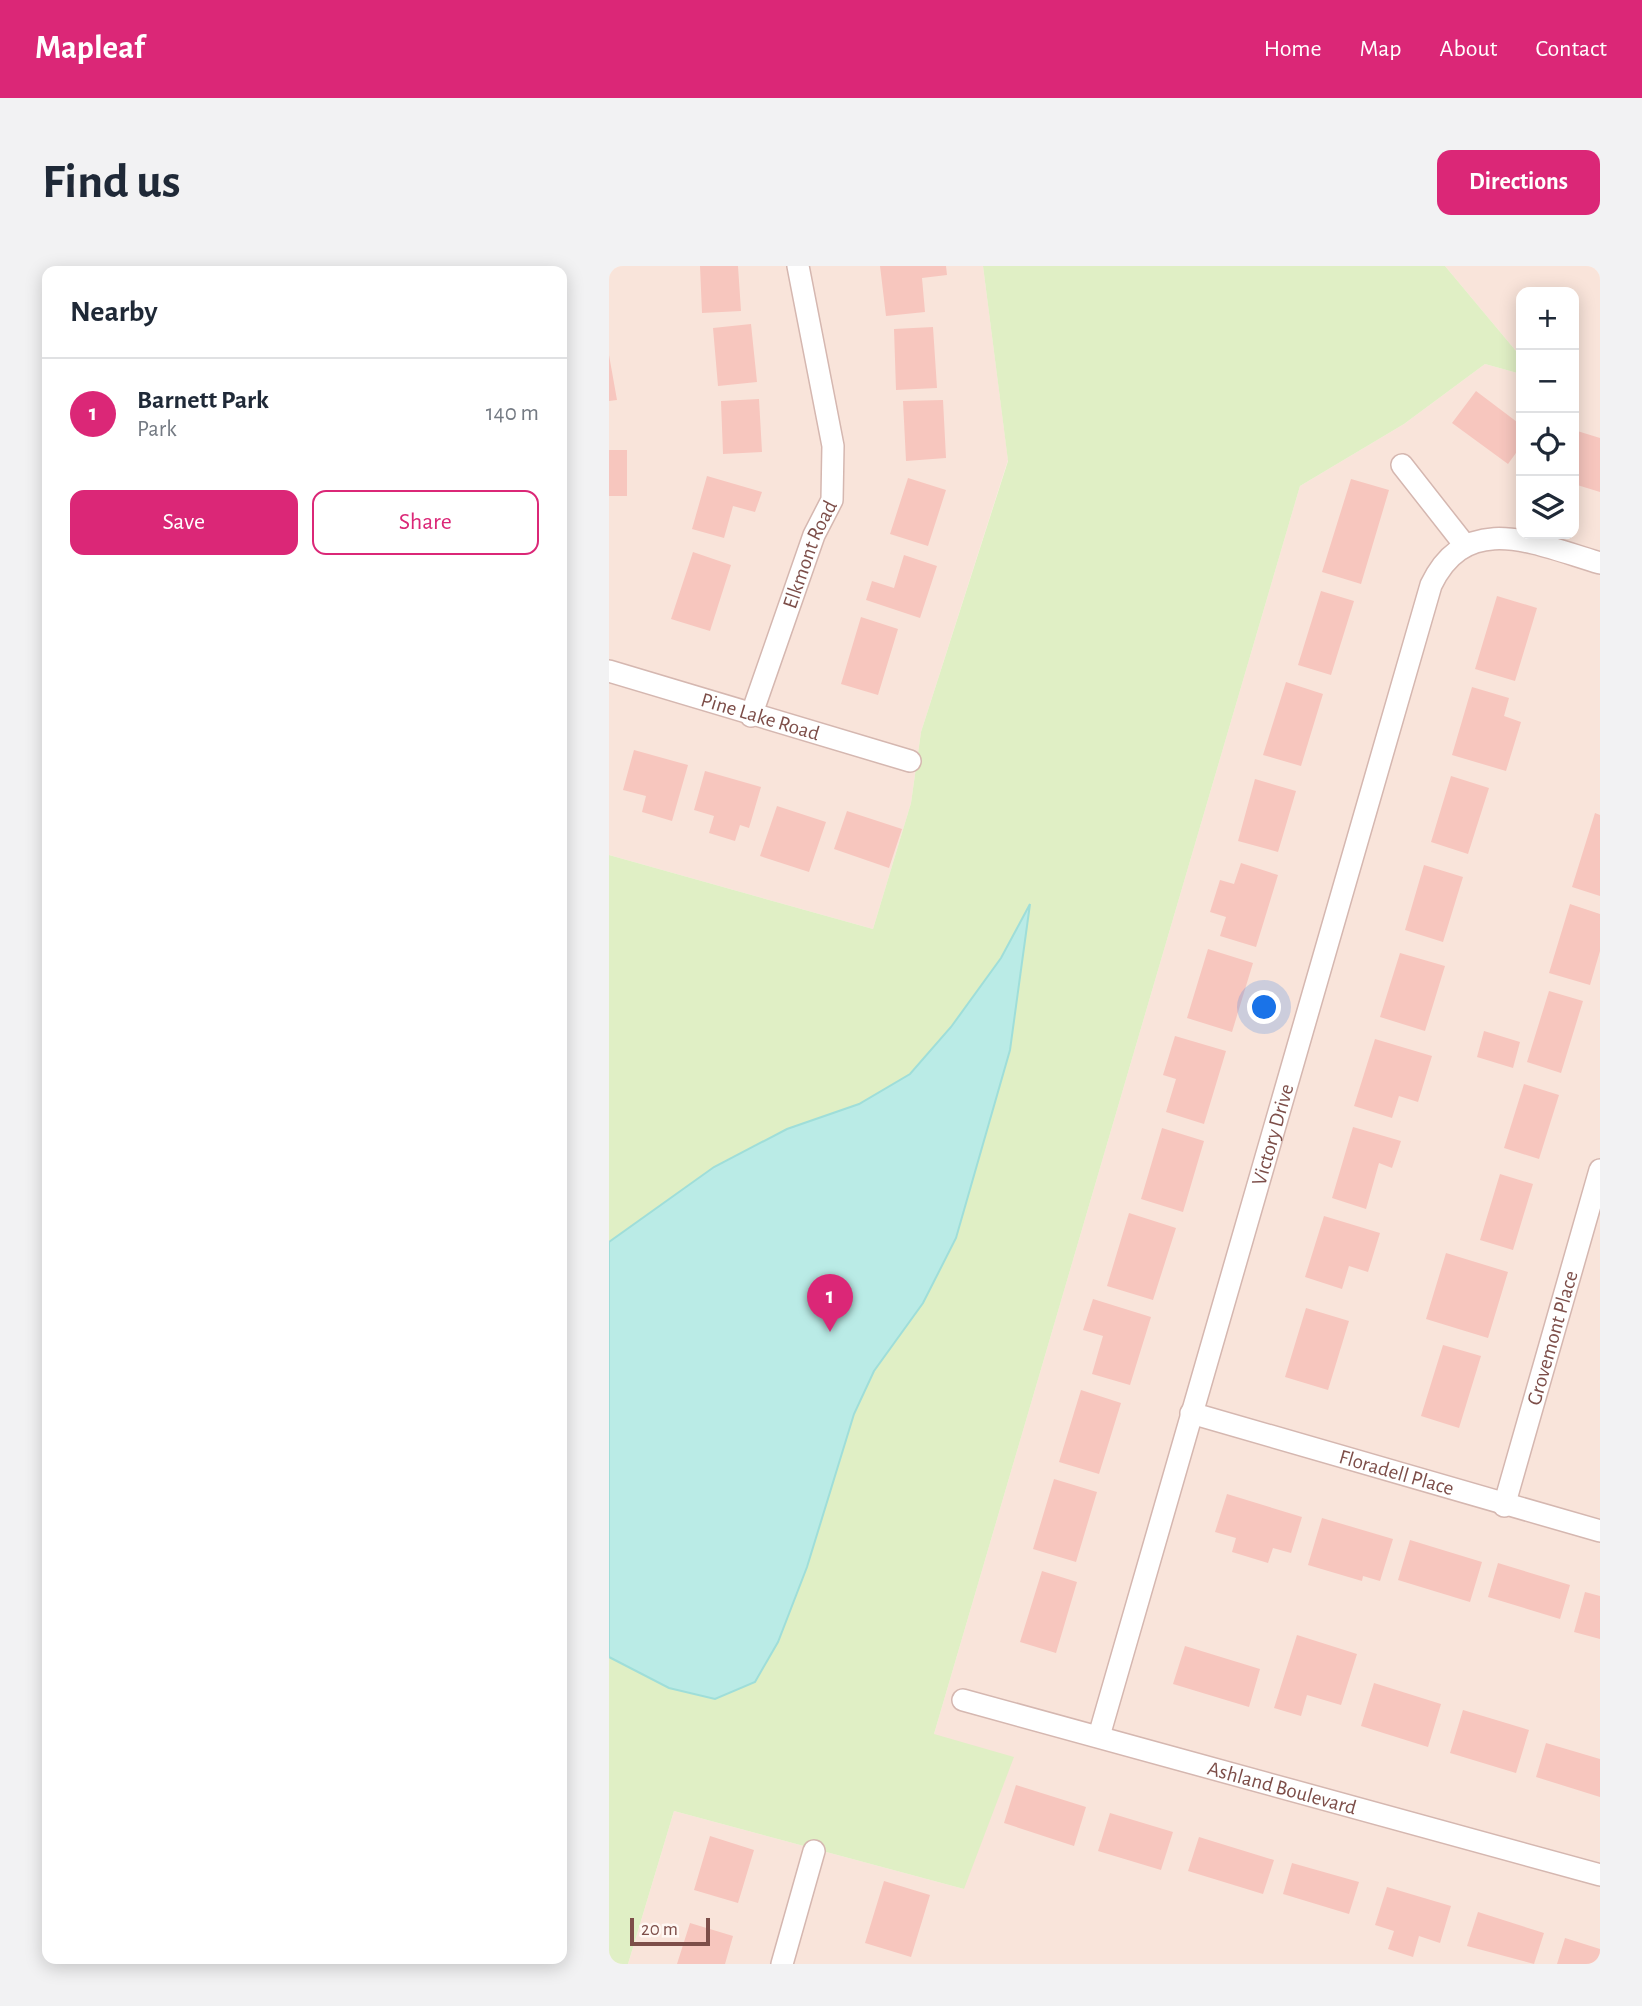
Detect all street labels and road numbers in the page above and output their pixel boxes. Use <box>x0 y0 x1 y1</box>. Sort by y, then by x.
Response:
street label: Elkmont Road <box>779 497 841 611</box>
street label: Pine Lake Road <box>698 689 822 744</box>
street label: Victory Drive <box>1248 1081 1298 1188</box>
street label: Grovemont Place <box>1523 1268 1582 1407</box>
street label: Floradell Place <box>1337 1446 1456 1499</box>
street label: Ashland Boulevard <box>1205 1758 1359 1819</box>

